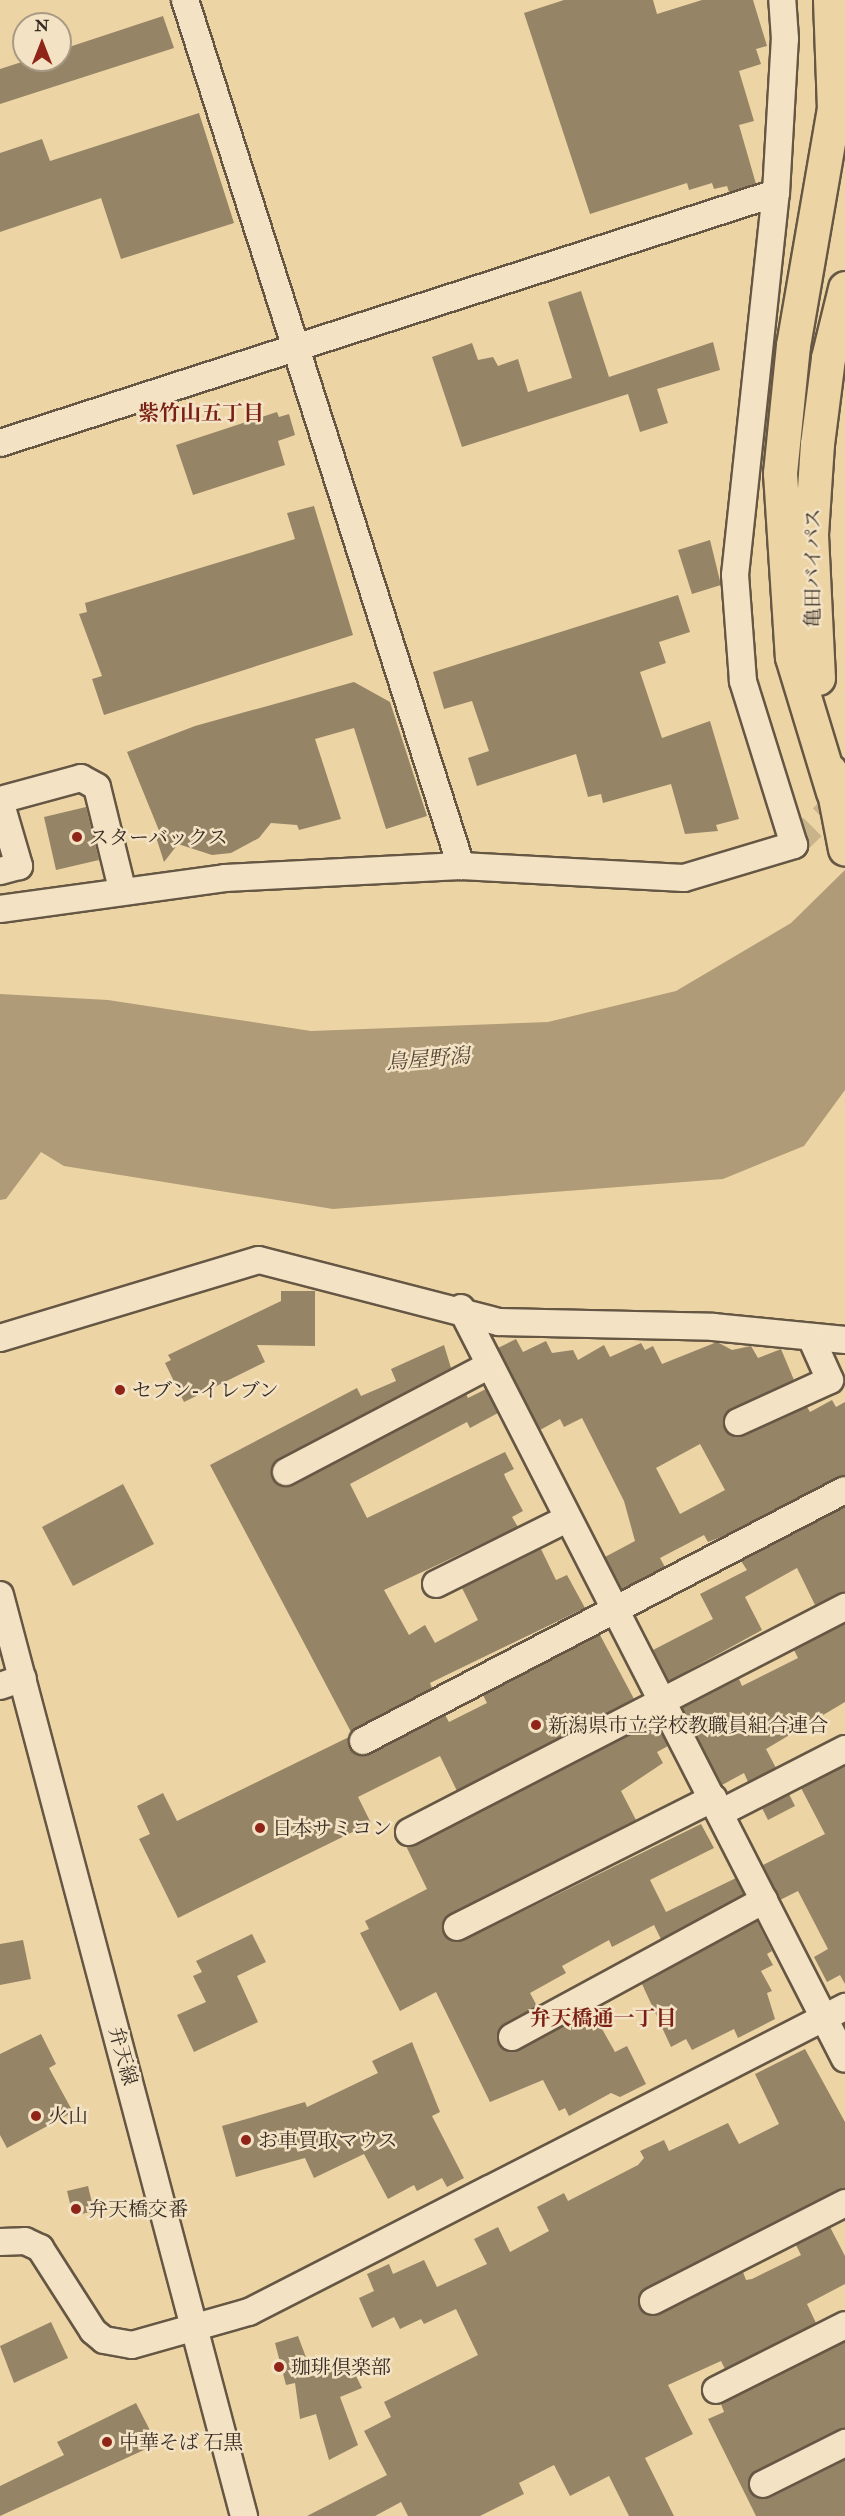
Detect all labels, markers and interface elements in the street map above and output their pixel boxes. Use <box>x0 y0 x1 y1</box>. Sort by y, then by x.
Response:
north arrow <box>12 12 72 72</box>
text: N <box>35 16 49 36</box>
district label: 紫竹山五丁目 <box>138 401 264 427</box>
street label: 亀田バイパス <box>801 508 825 628</box>
place label: スターバックス <box>89 825 229 849</box>
marker: スターバックス <box>70 830 84 844</box>
water label: 鳥屋野潟 <box>385 1044 471 1076</box>
place label: セブン-イレブン <box>132 1378 280 1402</box>
marker: セブン-イレブン <box>113 1383 127 1397</box>
place label: 新潟県市立学校教職員組合連合 <box>548 1713 828 1737</box>
marker: 新潟県市立学校教職員組合連合 <box>529 1718 543 1732</box>
place label: 日本サミコン <box>272 1816 392 1840</box>
marker: 日本サミコン <box>253 1821 267 1835</box>
district label: 弁天橋通一丁目 <box>530 2006 676 2032</box>
street label: 弁天線 <box>104 2024 142 2088</box>
place label: 火山 <box>48 2104 88 2128</box>
marker: 火山 <box>29 2109 43 2123</box>
place label: お車買取マウス <box>258 2128 398 2152</box>
marker: お車買取マウス <box>239 2133 253 2147</box>
place label: 弁天橋交番 <box>88 2197 188 2221</box>
marker: 弁天橋交番 <box>69 2202 83 2216</box>
place label: 珈琲倶楽部 <box>291 2355 391 2379</box>
marker: 珈琲倶楽部 <box>272 2360 286 2374</box>
place label: 中華そば 石黒 <box>119 2430 243 2454</box>
marker: 中華そば 石黒 <box>100 2435 114 2449</box>

